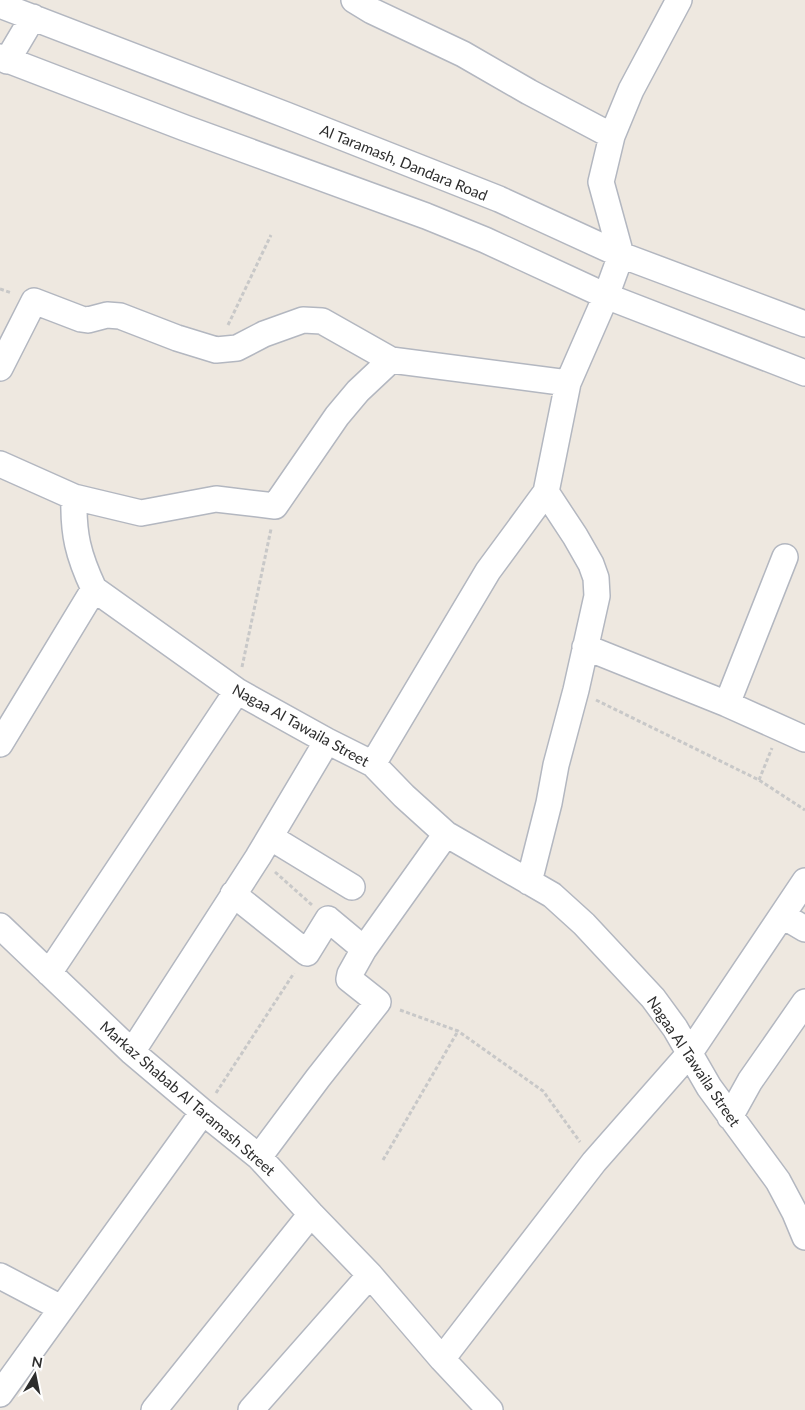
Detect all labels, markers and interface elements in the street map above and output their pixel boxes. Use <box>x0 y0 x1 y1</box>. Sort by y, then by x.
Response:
street label: Al Taramash, Dandara Road <box>318 120 490 204</box>
street label: Nagaa Al Tawaila Street <box>230 680 373 770</box>
street label: Nagaa Al Tawaila Street <box>644 992 745 1130</box>
street label: Markaz Shabab Al Taramash Street <box>97 1017 280 1179</box>
north arrow <box>10 1350 60 1400</box>
text: N <box>31 1352 44 1371</box>

